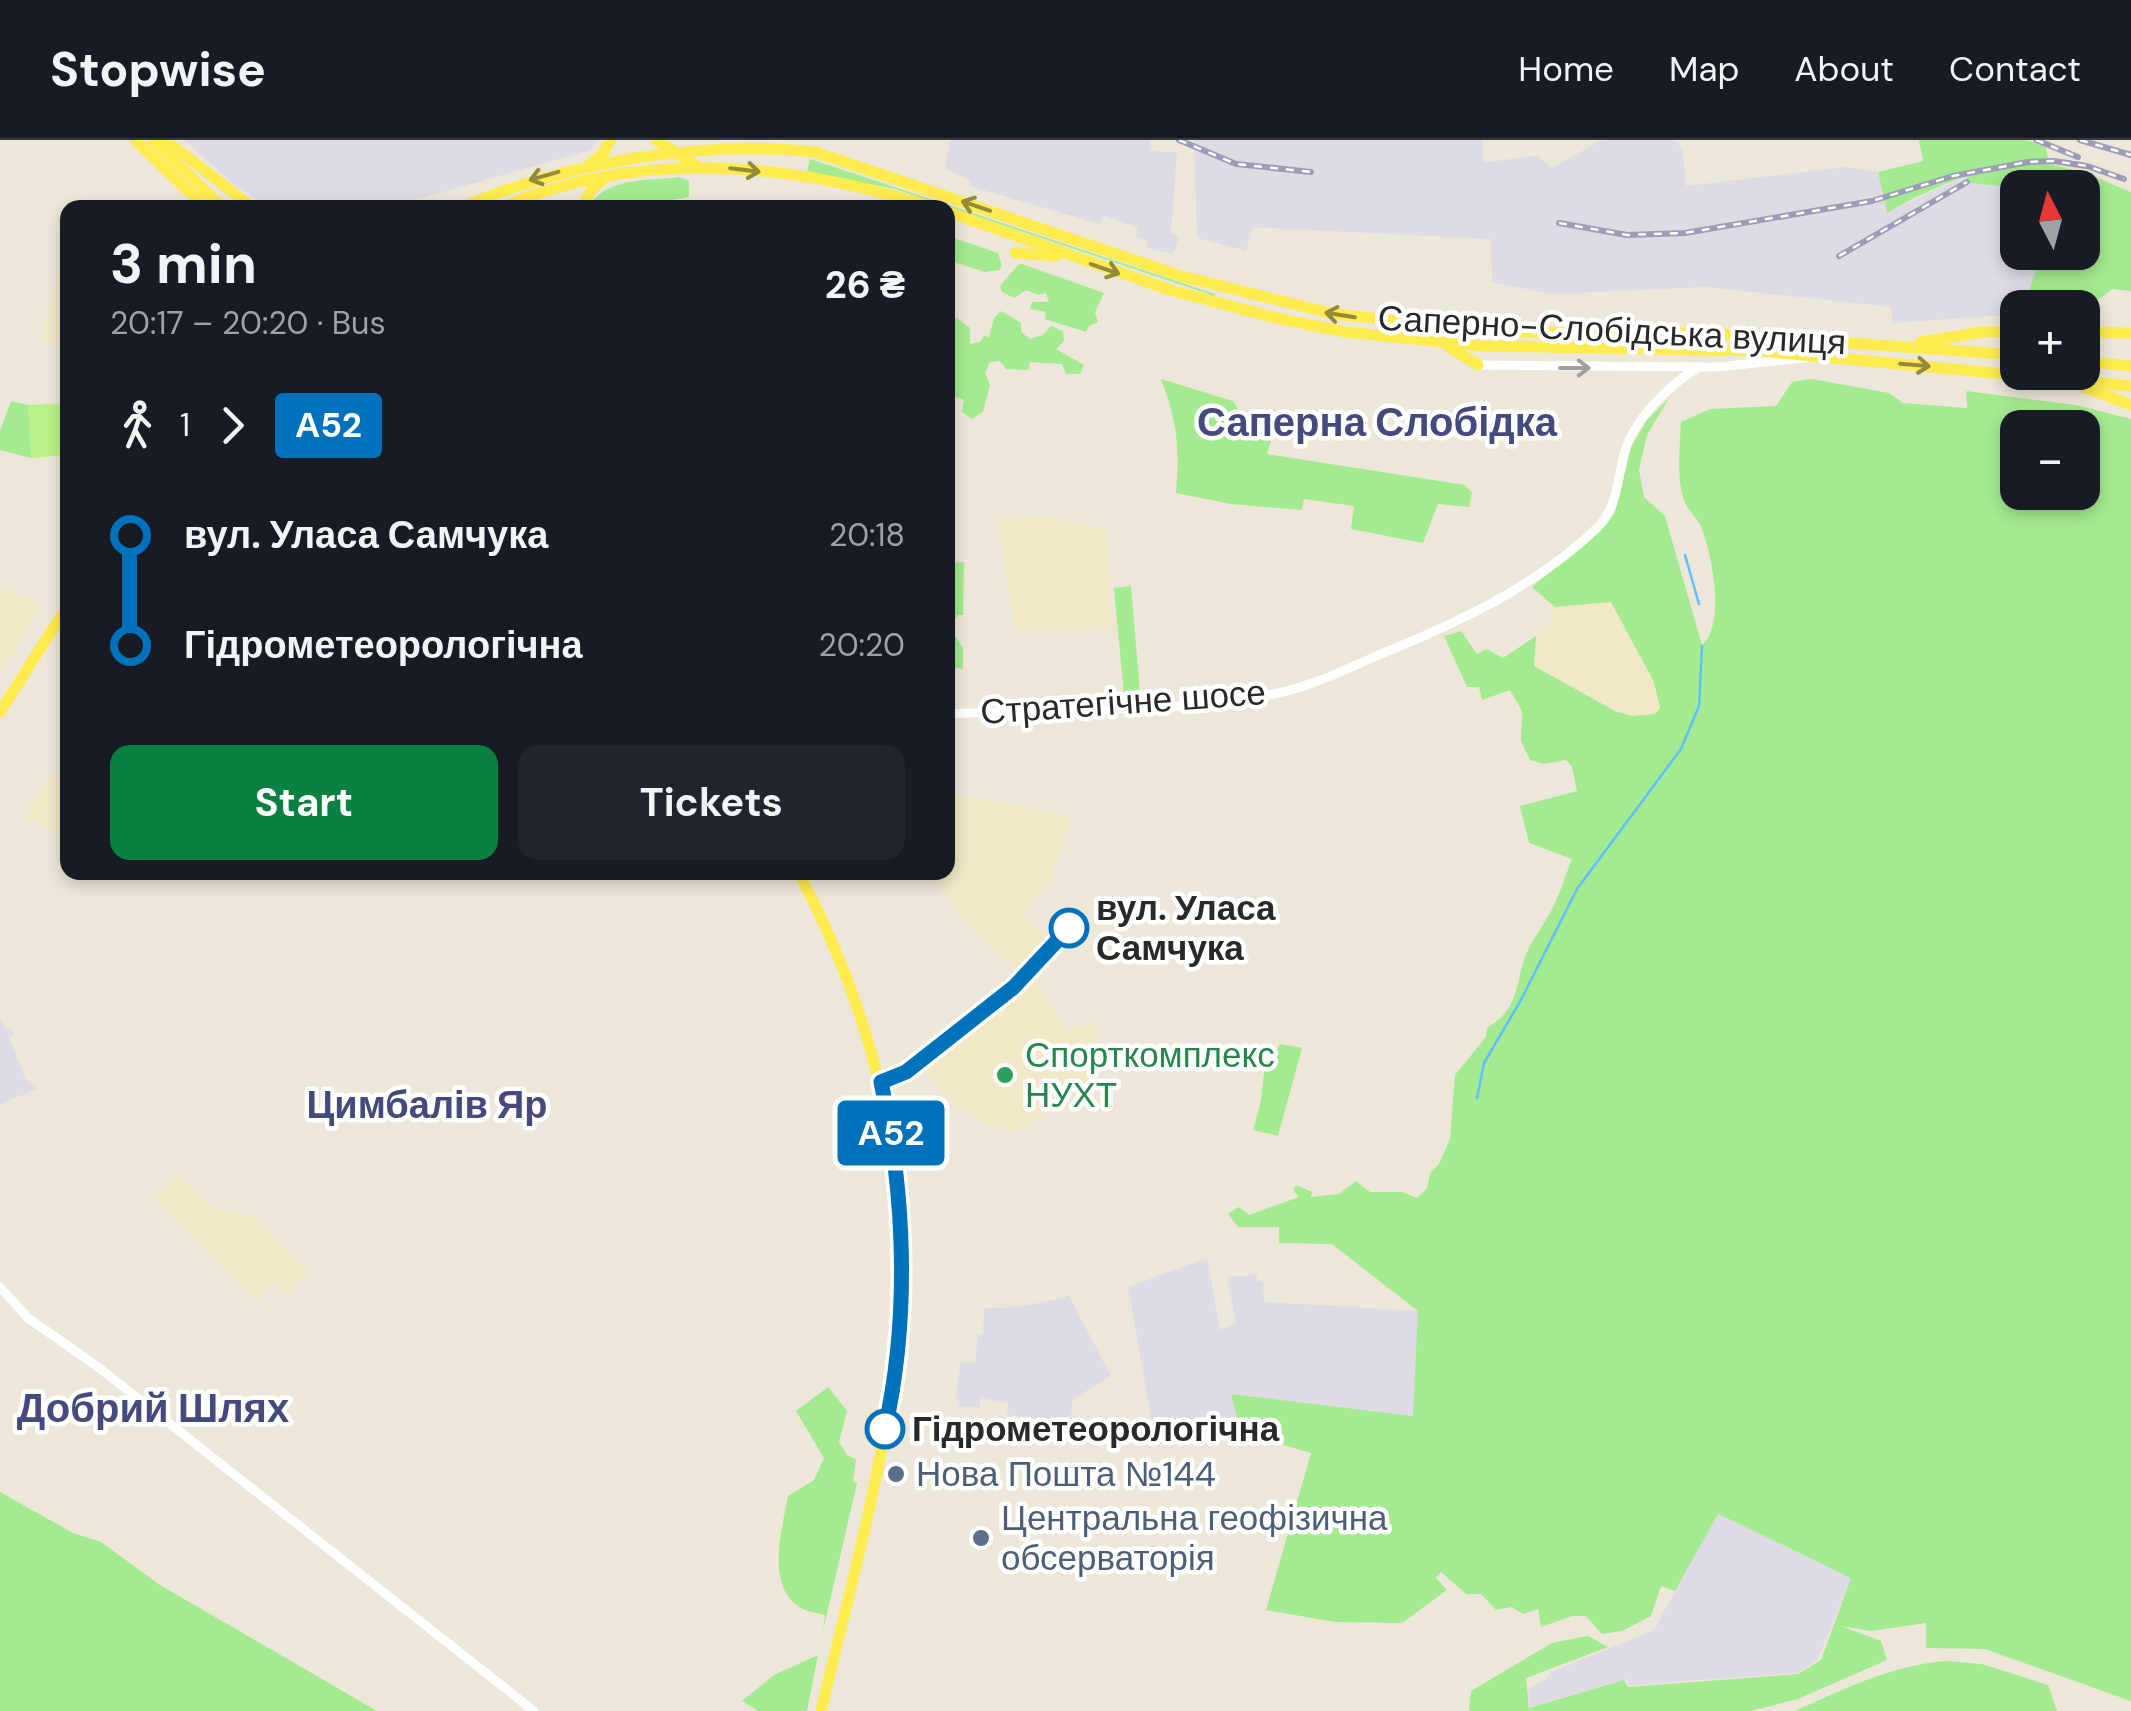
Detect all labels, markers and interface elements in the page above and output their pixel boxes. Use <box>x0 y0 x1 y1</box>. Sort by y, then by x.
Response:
text: Stopwise <box>50 38 266 101</box>
text: Home <box>1518 46 1614 92</box>
text: Map <box>1669 46 1739 92</box>
text: About <box>1794 46 1894 92</box>
text: Contact <box>1949 46 2081 92</box>
one-way arrow <box>728 161 760 180</box>
one-way arrow <box>529 168 560 186</box>
north arrow <box>2000 170 2100 270</box>
map controls <box>2000 170 2100 510</box>
one-way arrow <box>960 195 992 213</box>
text: 3 min <box>110 228 257 300</box>
text: 26 ₴ <box>825 260 905 310</box>
one-way arrow <box>1089 261 1120 279</box>
button: + <box>2000 290 2100 390</box>
street label: Саперно-Слобідська вулиця <box>1377 295 1847 365</box>
text: 20:17 – 20:20 · Bus <box>110 302 386 344</box>
one-way arrow <box>1324 305 1357 323</box>
one-way arrow <box>1898 356 1930 375</box>
one-way arrow <box>1558 358 1591 378</box>
district label: Саперна Слобідка <box>1197 396 1558 448</box>
icon: walk <box>110 398 165 453</box>
icon: forward <box>205 398 260 453</box>
text: А52 <box>295 402 362 448</box>
text: 1 <box>180 404 190 446</box>
button: − <box>2000 410 2100 510</box>
text: вул. Уласа Самчука <box>184 510 548 560</box>
text: 20:18 <box>829 514 905 556</box>
text: Гідрометеорологічна <box>184 620 583 670</box>
text: 20:20 <box>819 624 905 666</box>
street label: Стратегічне шосе <box>979 669 1267 735</box>
button: Start <box>110 745 498 860</box>
button: Tickets <box>518 745 905 860</box>
place label: вул. Уласа Самчука <box>1096 885 1276 971</box>
marker: вул. Уласа Самчука <box>1050 909 1088 947</box>
place label: Спорткомплекс НУХТ <box>1025 1032 1275 1118</box>
marker: Спорткомплекс НУХТ <box>994 1064 1016 1086</box>
district label: Цимбалів Яр <box>307 1080 547 1130</box>
line badge: А52 <box>834 1100 948 1166</box>
text: А52 <box>858 1110 925 1156</box>
district label: Добрий Шлях <box>17 1382 289 1434</box>
place label: Гідрометеорологічна <box>912 1406 1280 1452</box>
marker: Гідрометеорологічна <box>866 1410 904 1448</box>
place label: Нова Пошта №144 <box>916 1451 1216 1497</box>
marker: Нова Пошта №144 <box>885 1463 907 1485</box>
place label: Центральна геофізична обсерваторія <box>1001 1495 1388 1581</box>
marker: Центральна геофізична обсерваторія <box>970 1527 992 1549</box>

